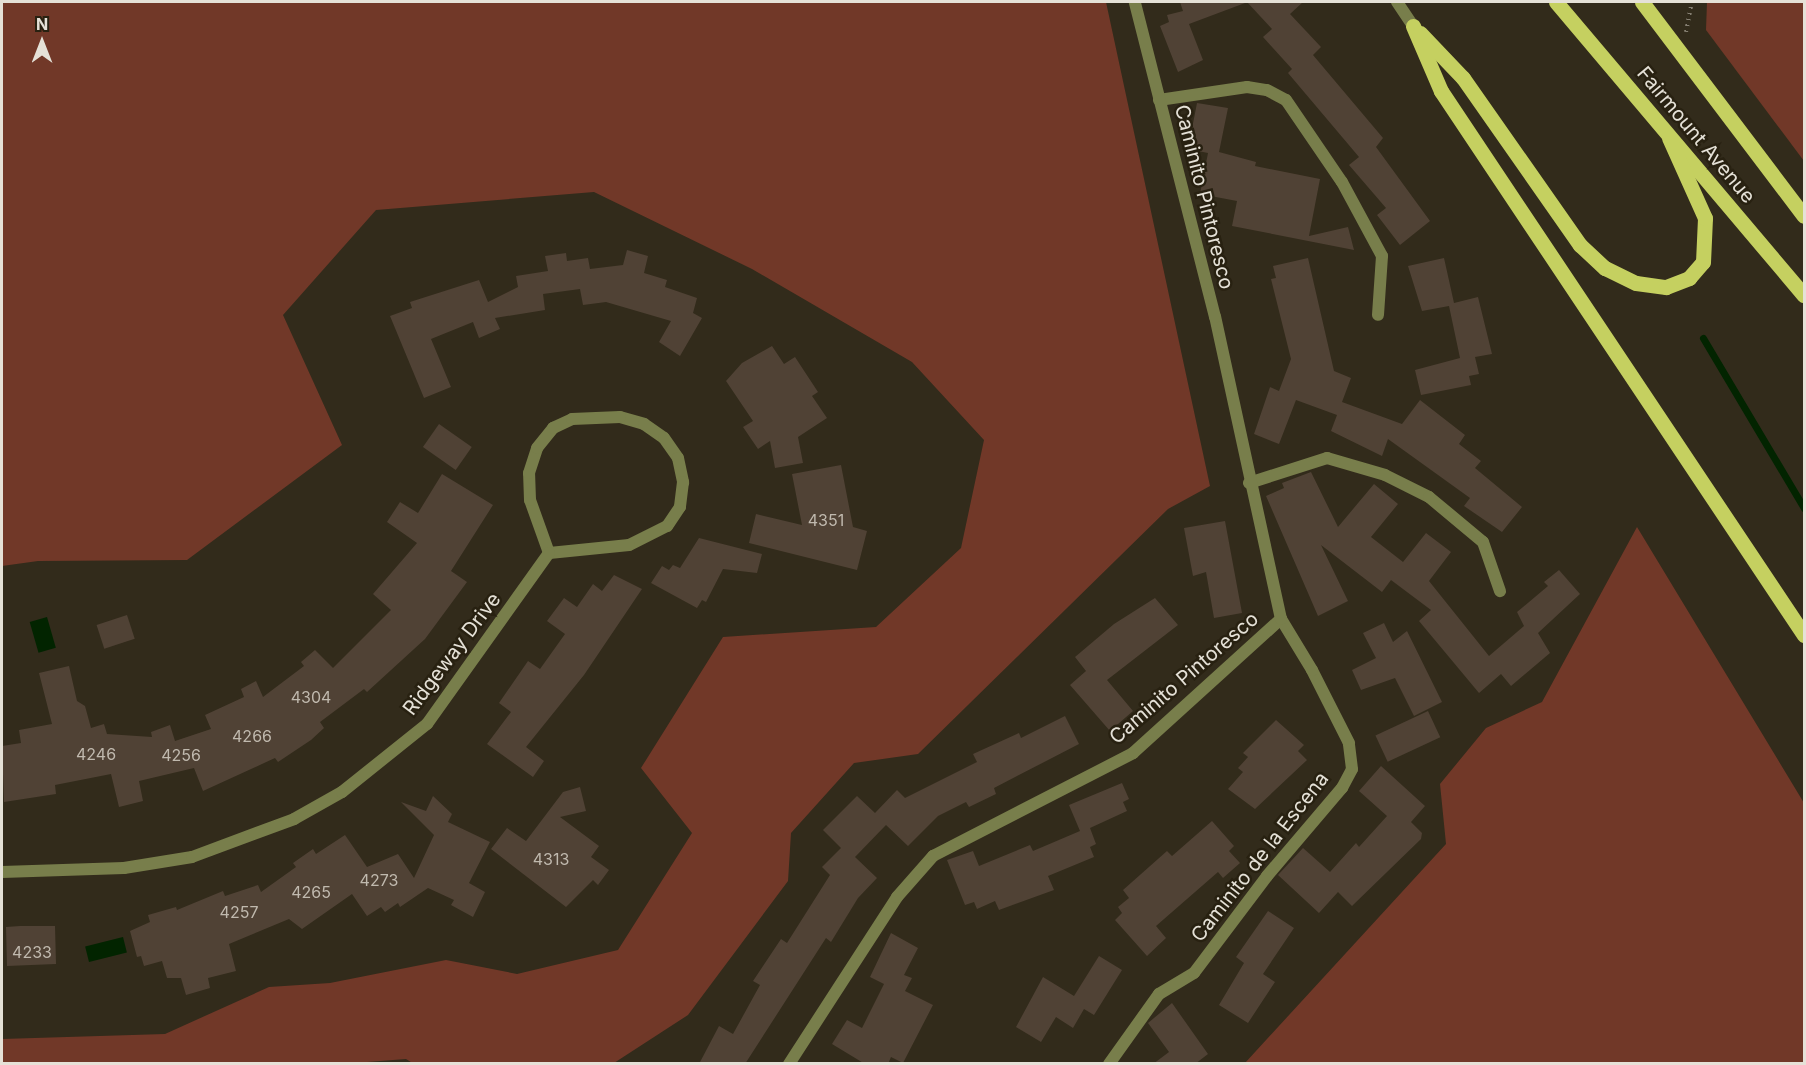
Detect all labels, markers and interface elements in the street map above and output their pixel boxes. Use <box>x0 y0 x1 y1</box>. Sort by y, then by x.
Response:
north arrow <box>12 12 72 72</box>
text: N <box>36 14 48 34</box>
street label: Fairmount Avenue <box>1632 62 1760 208</box>
street label: Caminito Pintoresco <box>1169 102 1239 292</box>
house number: 4351 <box>808 510 844 530</box>
street label: Ridgeway Drive <box>398 588 506 720</box>
street label: Caminito Pintoresco <box>1105 607 1263 749</box>
house number: 4304 <box>291 687 331 707</box>
house number: 4266 <box>232 726 272 746</box>
house number: 4246 <box>76 744 116 764</box>
house number: 4256 <box>161 745 201 765</box>
street label: Caminito de la Escena <box>1186 767 1334 947</box>
house number: 4313 <box>533 849 569 869</box>
house number: 4273 <box>360 870 398 890</box>
house number: 4265 <box>291 882 331 902</box>
house number: 4257 <box>220 902 258 922</box>
house number: 4233 <box>12 942 52 962</box>

